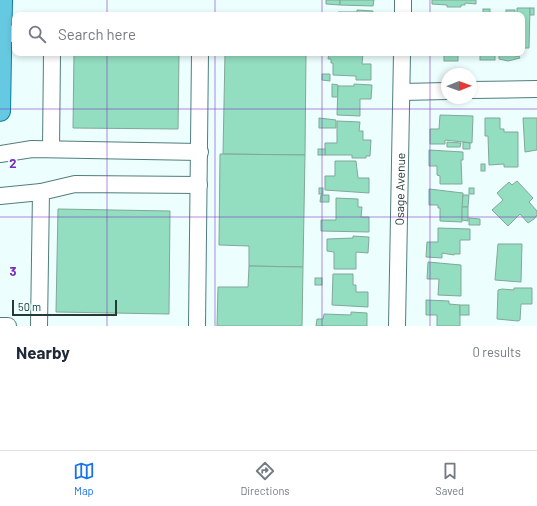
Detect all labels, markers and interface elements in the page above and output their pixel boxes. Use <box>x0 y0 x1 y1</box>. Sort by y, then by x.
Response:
search box <box>12 12 525 56</box>
icon: search <box>26 23 48 45</box>
text: Search here <box>58 25 136 43</box>
north arrow <box>441 68 477 104</box>
street label: Osage Avenue <box>392 153 407 226</box>
text: 2 <box>9 155 17 171</box>
text: 3 <box>9 263 17 279</box>
scale bar <box>12 298 117 317</box>
text: 50 m <box>18 300 41 313</box>
text: Nearby <box>16 342 70 362</box>
text: 0 results <box>472 344 521 360</box>
tab: Map <box>73 460 95 497</box>
tab: Directions <box>240 460 290 497</box>
tab: Saved <box>435 460 464 497</box>

